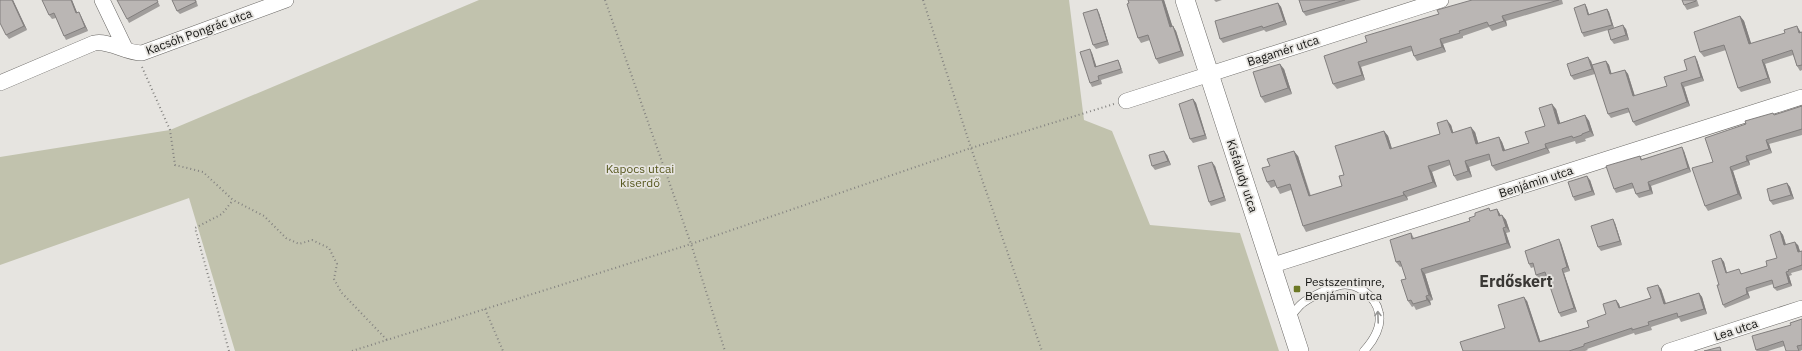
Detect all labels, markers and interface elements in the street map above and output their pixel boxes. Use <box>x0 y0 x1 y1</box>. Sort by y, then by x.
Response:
street label: Kacsóh Pongrác utca <box>144 5 255 58</box>
street label: Bagamér utca <box>1245 32 1321 69</box>
street label: Kisfaludy utca <box>1224 137 1262 215</box>
park label: Kapocs utcai kiserdő <box>606 161 674 190</box>
street label: Benjámin utca <box>1497 162 1575 201</box>
district label: Erdőskert <box>1479 271 1553 291</box>
place label: Pestszentimre, Benjámin utca <box>1305 274 1385 303</box>
marker: Pestszentimre, Benjámin utca <box>1292 284 1302 294</box>
one-way arrow <box>1375 311 1382 324</box>
street label: Lea utca <box>1712 315 1760 344</box>

